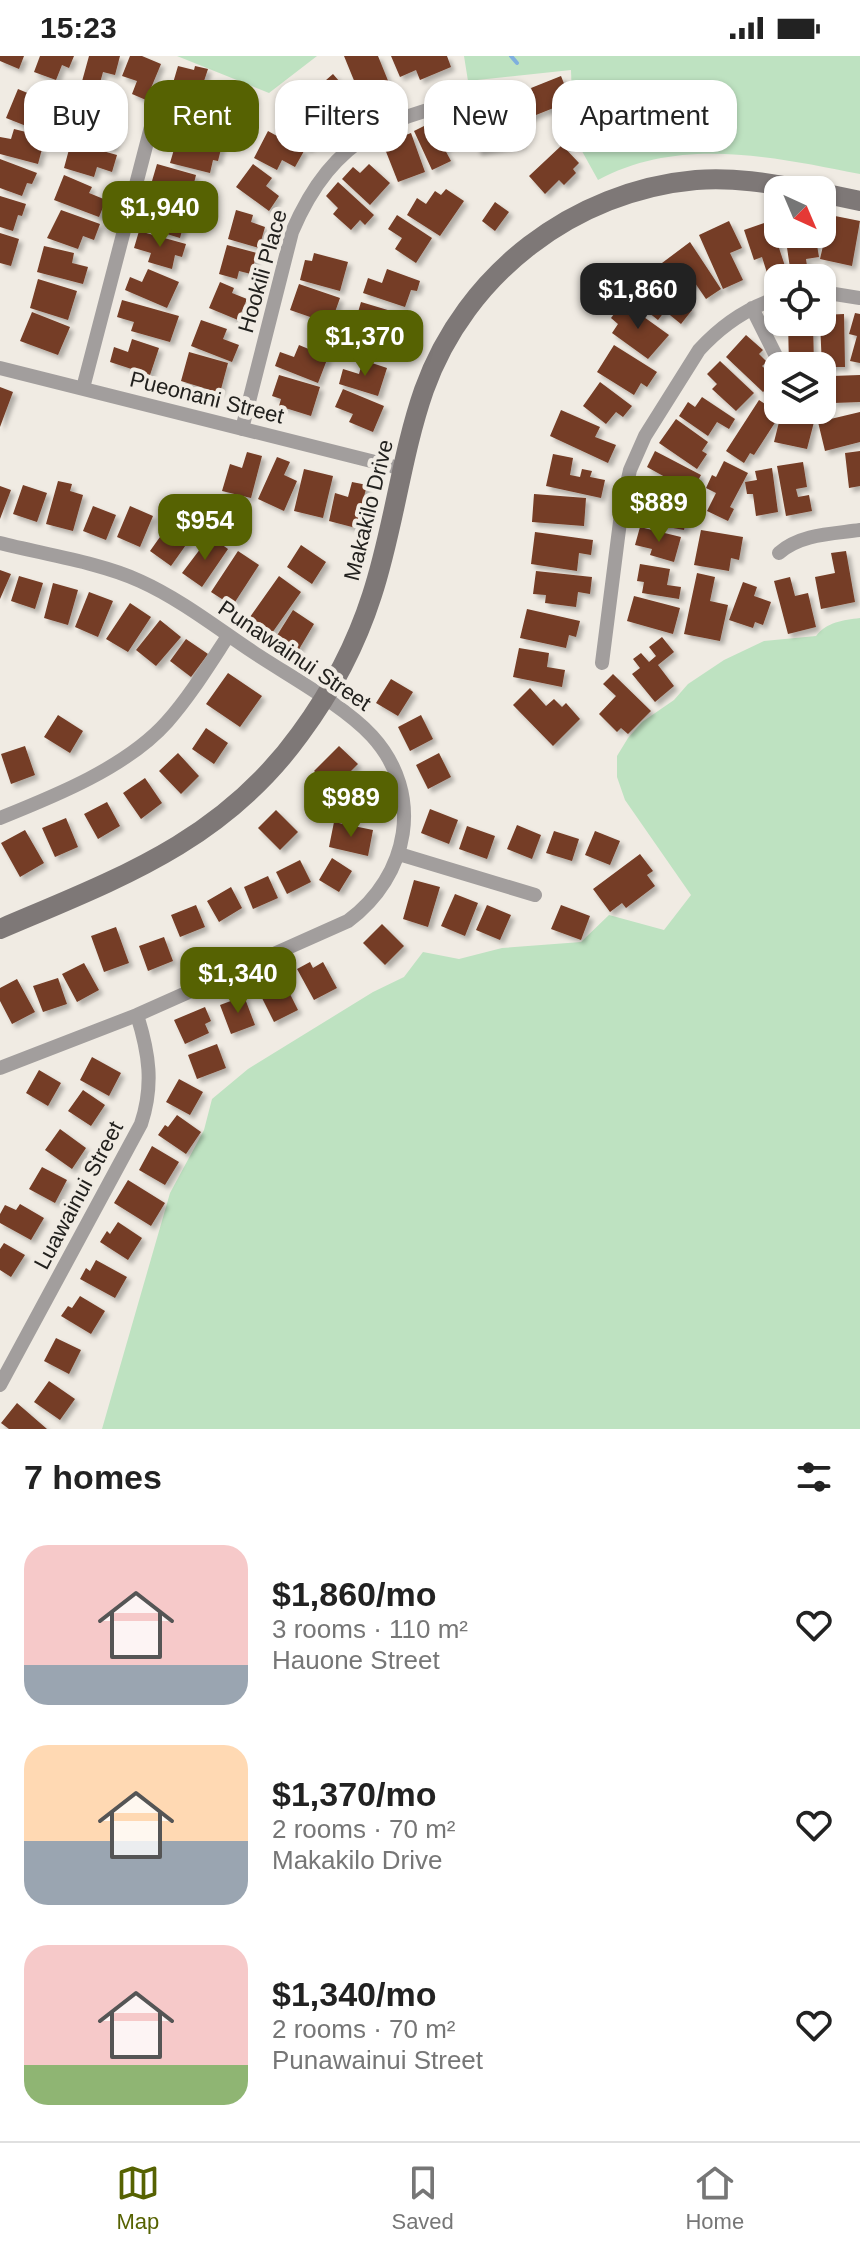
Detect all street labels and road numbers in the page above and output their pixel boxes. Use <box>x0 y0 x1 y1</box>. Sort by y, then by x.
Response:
street label: Hookili Place <box>233 207 292 336</box>
street label: Pueonani Street <box>127 366 286 429</box>
street label: Makakilo Drive <box>339 437 398 583</box>
street label: Punawainui Street <box>214 595 376 716</box>
street label: Luawainui Street <box>29 1117 128 1273</box>

